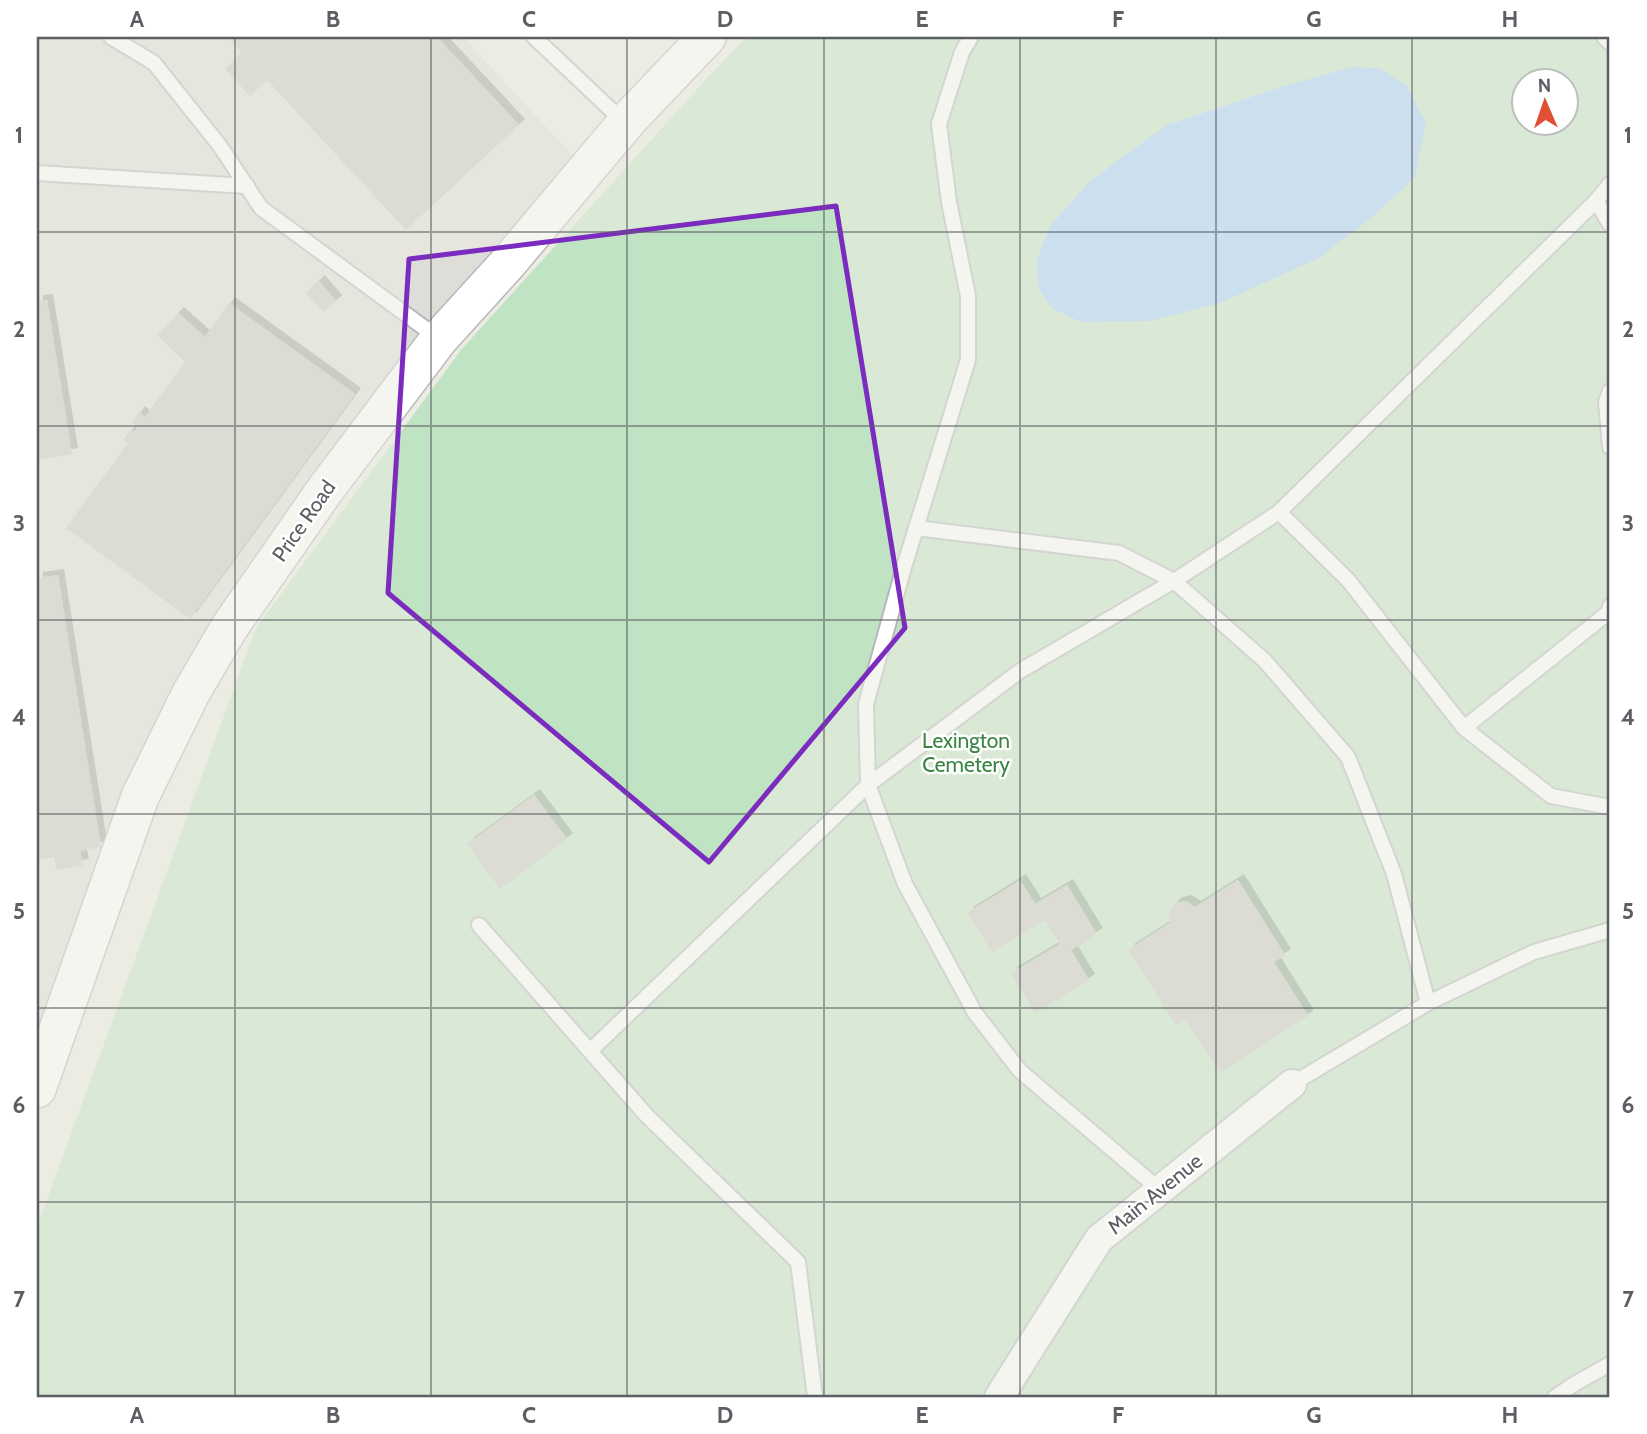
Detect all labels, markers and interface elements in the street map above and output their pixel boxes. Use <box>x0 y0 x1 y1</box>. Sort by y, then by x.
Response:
text: A <box>130 5 145 33</box>
text: B <box>326 5 340 33</box>
text: C <box>522 5 536 33</box>
text: D <box>717 5 733 33</box>
text: E <box>915 5 929 33</box>
text: F <box>1112 5 1124 33</box>
text: G <box>1306 5 1322 33</box>
text: H <box>1502 5 1518 33</box>
north arrow <box>1510 66 1580 136</box>
text: N <box>1537 74 1552 97</box>
text: 1 <box>15 121 23 149</box>
text: 1 <box>1624 121 1632 149</box>
text: 2 <box>13 315 25 343</box>
text: 2 <box>1622 315 1634 343</box>
street label: Price Road <box>267 475 341 566</box>
text: 3 <box>13 509 25 537</box>
text: 3 <box>1622 509 1634 537</box>
text: 4 <box>12 703 26 731</box>
text: 4 <box>1621 703 1635 731</box>
park label: Lexington Cemetery <box>922 728 1010 777</box>
text: 5 <box>13 897 25 925</box>
text: 5 <box>1622 897 1634 925</box>
text: 6 <box>13 1091 25 1119</box>
text: 6 <box>1622 1091 1634 1119</box>
street label: Main Avenue <box>1102 1148 1207 1239</box>
text: 7 <box>13 1285 25 1313</box>
text: 7 <box>1622 1285 1634 1313</box>
text: A <box>130 1401 145 1429</box>
text: B <box>326 1401 340 1429</box>
text: C <box>522 1401 536 1429</box>
text: D <box>717 1401 733 1429</box>
text: E <box>915 1401 929 1429</box>
text: F <box>1112 1401 1124 1429</box>
text: G <box>1306 1401 1322 1429</box>
text: H <box>1502 1401 1518 1429</box>

